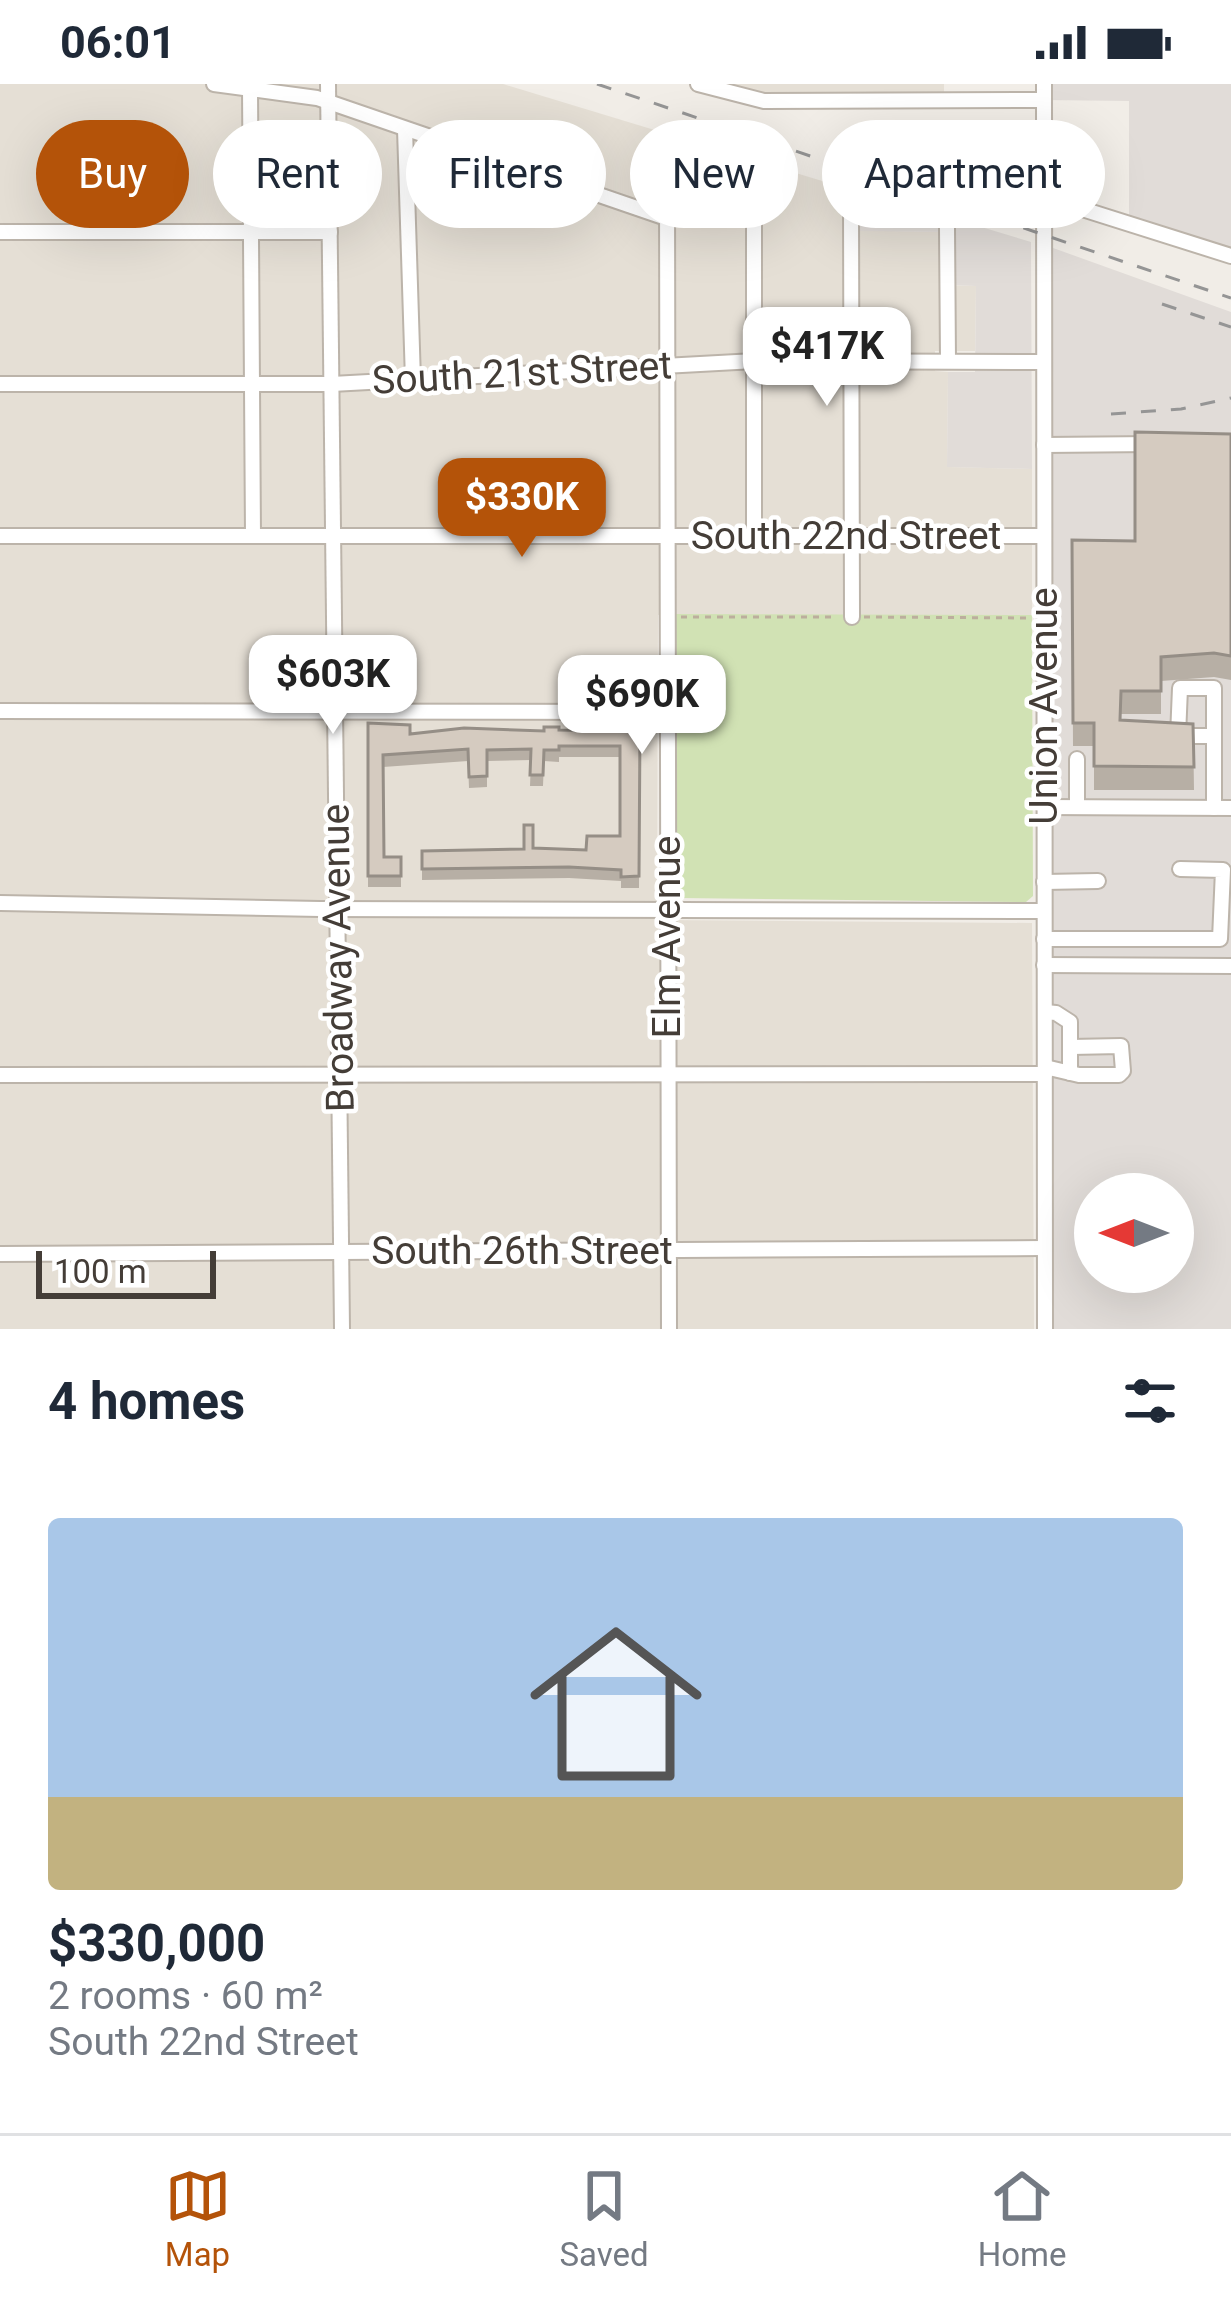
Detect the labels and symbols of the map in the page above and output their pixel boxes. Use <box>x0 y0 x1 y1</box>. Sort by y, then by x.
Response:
pin: $417K <box>743 307 911 409</box>
street label: South 21st Street <box>371 342 673 404</box>
pin: $330K <box>438 458 606 560</box>
street label: South 22nd Street <box>691 513 1001 559</box>
street label: Union Avenue <box>1021 587 1067 825</box>
pin: $603K <box>249 635 417 737</box>
pin: $690K <box>558 655 726 757</box>
street label: Broadway Avenue <box>312 803 364 1113</box>
street label: Elm Avenue <box>644 835 690 1039</box>
north arrow <box>1074 1173 1194 1293</box>
street label: South 26th Street <box>371 1228 673 1274</box>
scale bar <box>36 1245 216 1298</box>

